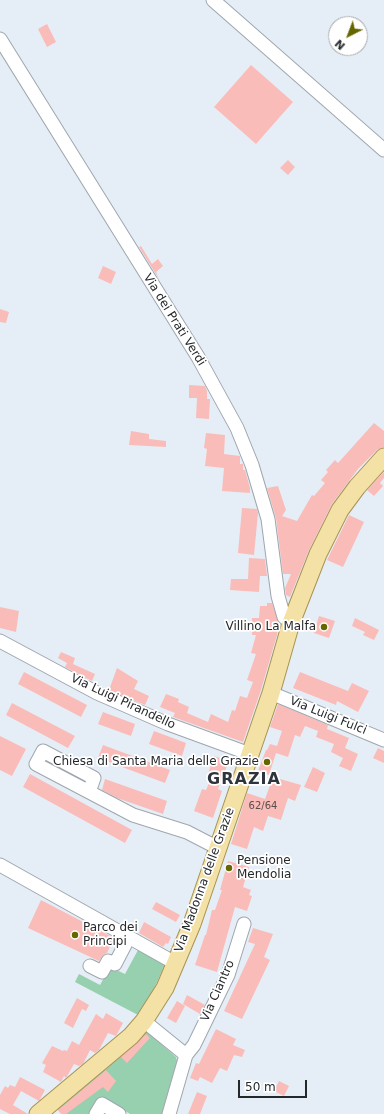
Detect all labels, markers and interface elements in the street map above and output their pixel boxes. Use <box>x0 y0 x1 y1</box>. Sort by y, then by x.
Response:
north arrow <box>328 16 368 56</box>
text: N <box>333 37 348 52</box>
street label: Via dei Prati Verdi <box>140 271 208 369</box>
place label: Villino La Malfa <box>225 620 316 634</box>
marker: Villino La Malfa <box>319 622 329 632</box>
street label: Via Luigi Pirandello <box>68 671 178 733</box>
street label: Via Luigi Fulci <box>287 694 369 738</box>
place label: Chiesa di Santa Maria delle Grazie <box>53 755 259 769</box>
marker: Chiesa di Santa Maria delle Grazie <box>262 757 272 767</box>
district label: GRAZIA <box>207 770 281 790</box>
house number: 62/64 <box>249 800 277 812</box>
street label: Via Madonna delle Grazie <box>172 806 238 954</box>
place label: Pensione Mendolia <box>237 854 291 882</box>
marker: Pensione Mendolia <box>224 863 234 873</box>
place label: Parco dei Principi <box>83 921 138 949</box>
marker: Parco dei Principi <box>70 930 80 940</box>
street label: Via Ciantro <box>198 958 238 1024</box>
scale bar <box>240 1072 309 1098</box>
text: 50 m <box>245 1080 276 1094</box>

